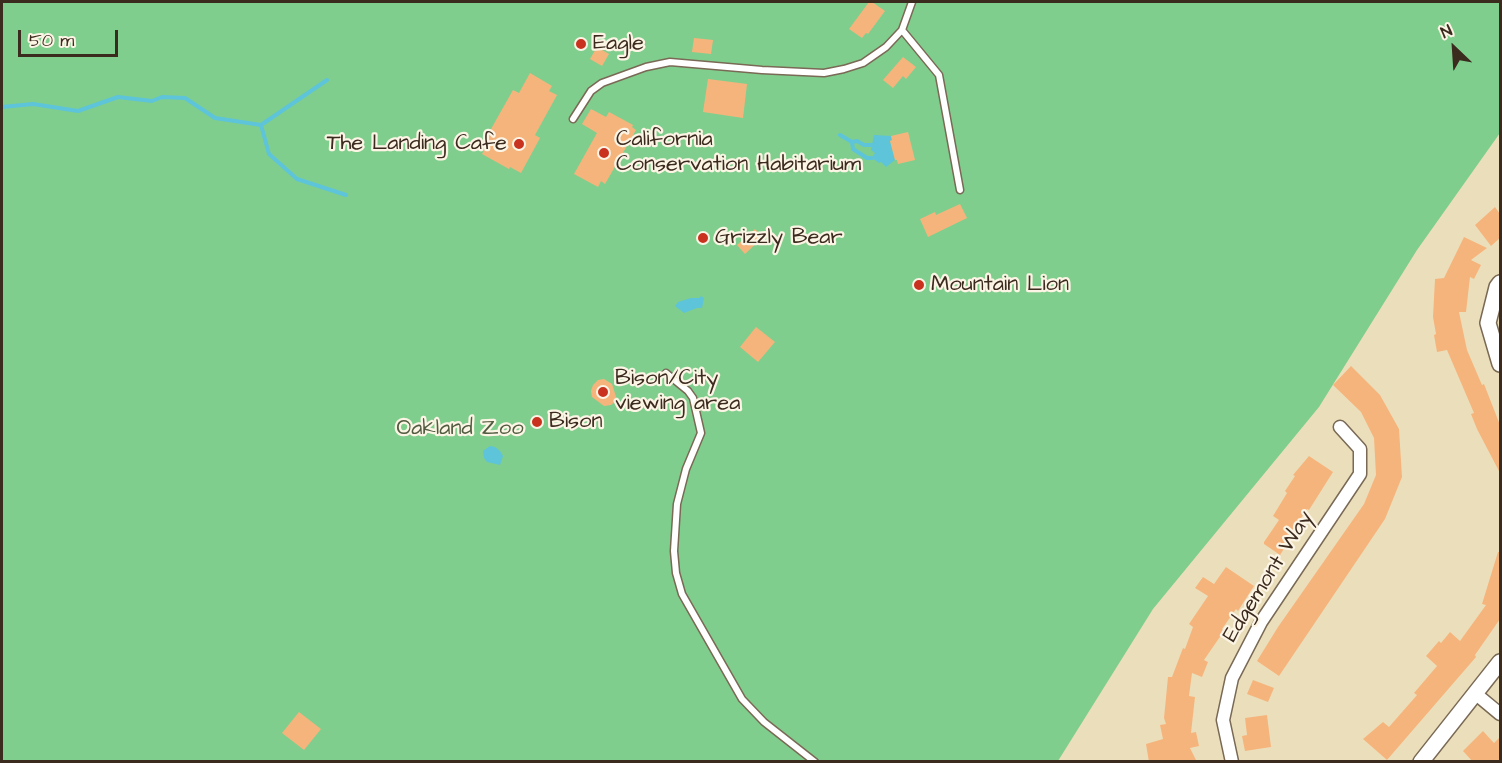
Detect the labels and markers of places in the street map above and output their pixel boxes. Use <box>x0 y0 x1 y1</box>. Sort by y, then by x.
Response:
place label: Eagle <box>593 31 644 57</box>
marker: Eagle <box>574 37 588 51</box>
place label: California Conservation Habitarium <box>616 127 861 178</box>
place label: The Landing Cafe <box>327 131 507 157</box>
marker: The Landing Cafe <box>512 137 526 151</box>
marker: California Conservation Habitarium <box>597 146 611 160</box>
place label: Grizzly Bear <box>715 225 843 251</box>
marker: Grizzly Bear <box>696 231 710 245</box>
place label: Mountain Lion <box>931 272 1069 298</box>
marker: Mountain Lion <box>912 278 926 292</box>
place label: Bison/City viewing area <box>615 366 740 418</box>
marker: Bison/City viewing area <box>596 385 610 399</box>
place label: Bison <box>549 409 602 435</box>
marker: Bison <box>530 415 544 429</box>

